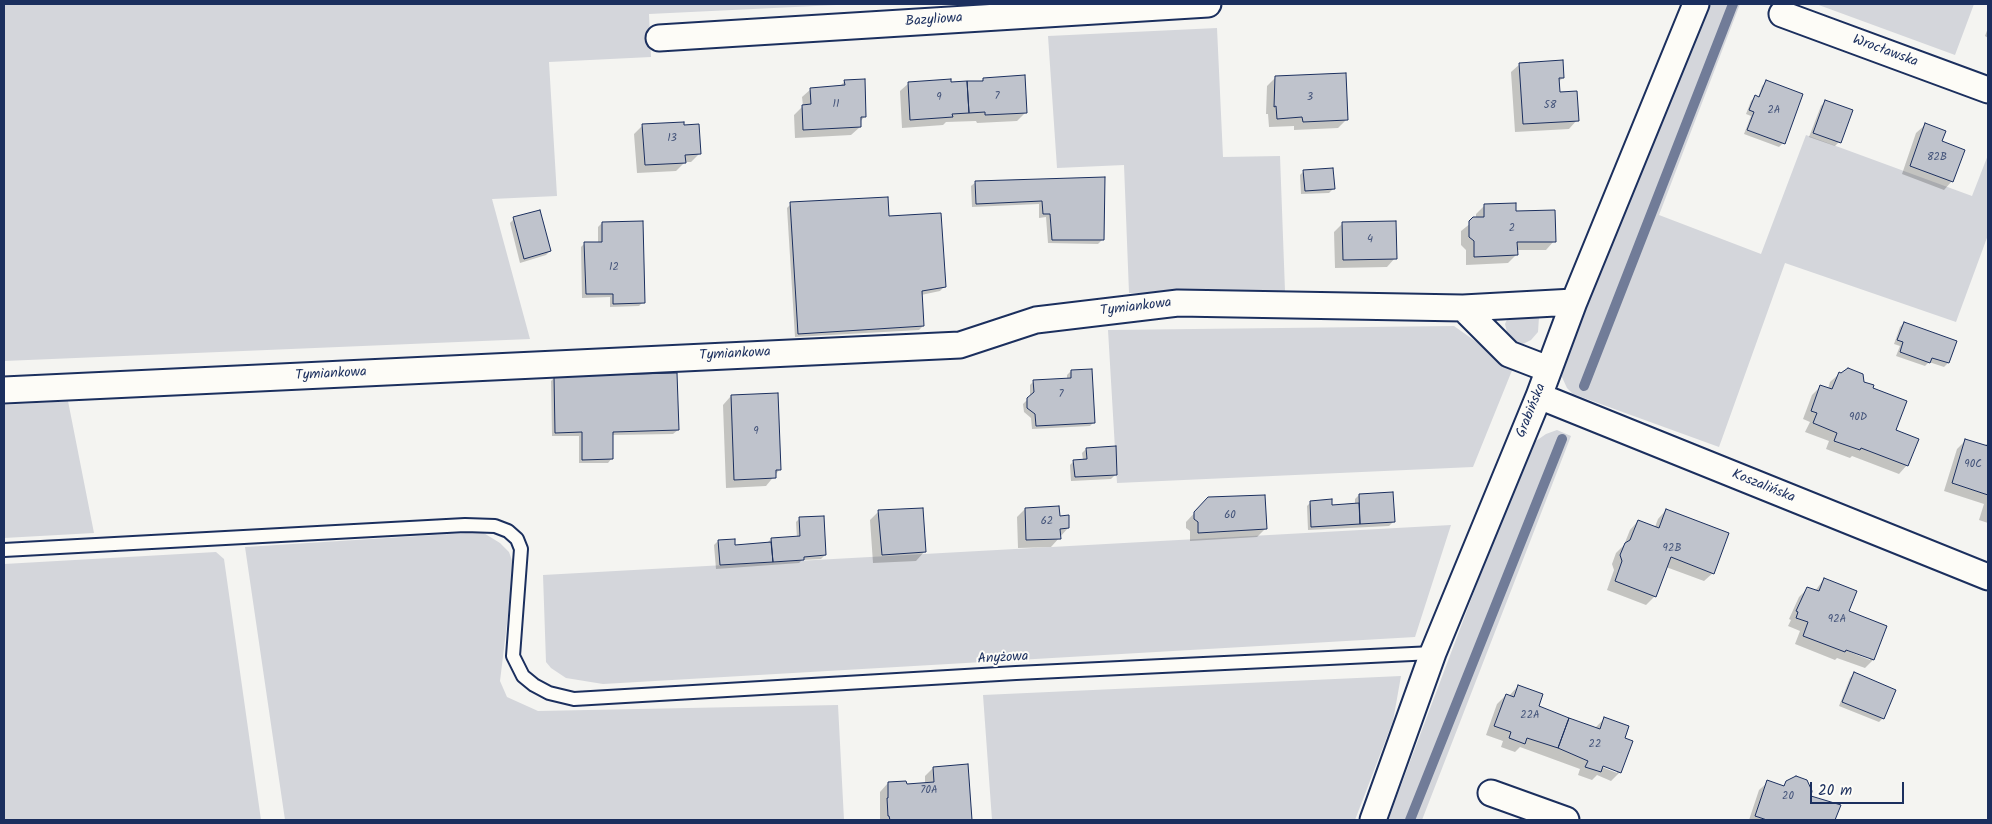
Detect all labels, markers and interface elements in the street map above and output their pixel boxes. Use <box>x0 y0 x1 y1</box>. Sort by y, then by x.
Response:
street label: Bazyliowa <box>905 11 963 31</box>
street label: Wrocławska <box>1850 32 1920 72</box>
house number: 7 <box>994 90 1000 104</box>
house number: 9 <box>936 91 942 105</box>
house number: 3 <box>1307 91 1313 105</box>
house number: 11 <box>833 98 839 112</box>
house number: 58 <box>1544 99 1556 113</box>
house number: 2A <box>1767 104 1781 118</box>
house number: 13 <box>667 132 677 146</box>
house number: 82B <box>1927 151 1947 165</box>
house number: 2 <box>1509 222 1515 236</box>
house number: 4 <box>1367 233 1373 247</box>
house number: 12 <box>609 261 619 275</box>
street label: Tymiankowa <box>1100 295 1172 321</box>
street label: Tymiankowa <box>699 345 771 365</box>
street label: Tymiankowa <box>295 365 367 385</box>
street label: Grabińska <box>1514 381 1550 441</box>
house number: 7 <box>1058 388 1064 402</box>
house number: 90D <box>1849 411 1867 425</box>
house number: 9 <box>753 425 759 439</box>
house number: 90C <box>1964 458 1982 472</box>
street label: Koszalińska <box>1729 467 1797 507</box>
house number: 60 <box>1224 509 1236 523</box>
house number: 62 <box>1041 515 1053 529</box>
house number: 92B <box>1663 542 1681 556</box>
house number: 92A <box>1828 613 1846 627</box>
street label: Anyżowa <box>977 649 1029 669</box>
house number: 22A <box>1520 709 1540 723</box>
house number: 22 <box>1589 738 1601 752</box>
scale bar <box>1812 772 1906 804</box>
text: 20 m <box>1818 779 1852 803</box>
house number: 70A <box>920 784 938 798</box>
house number: 20 <box>1782 790 1794 804</box>

